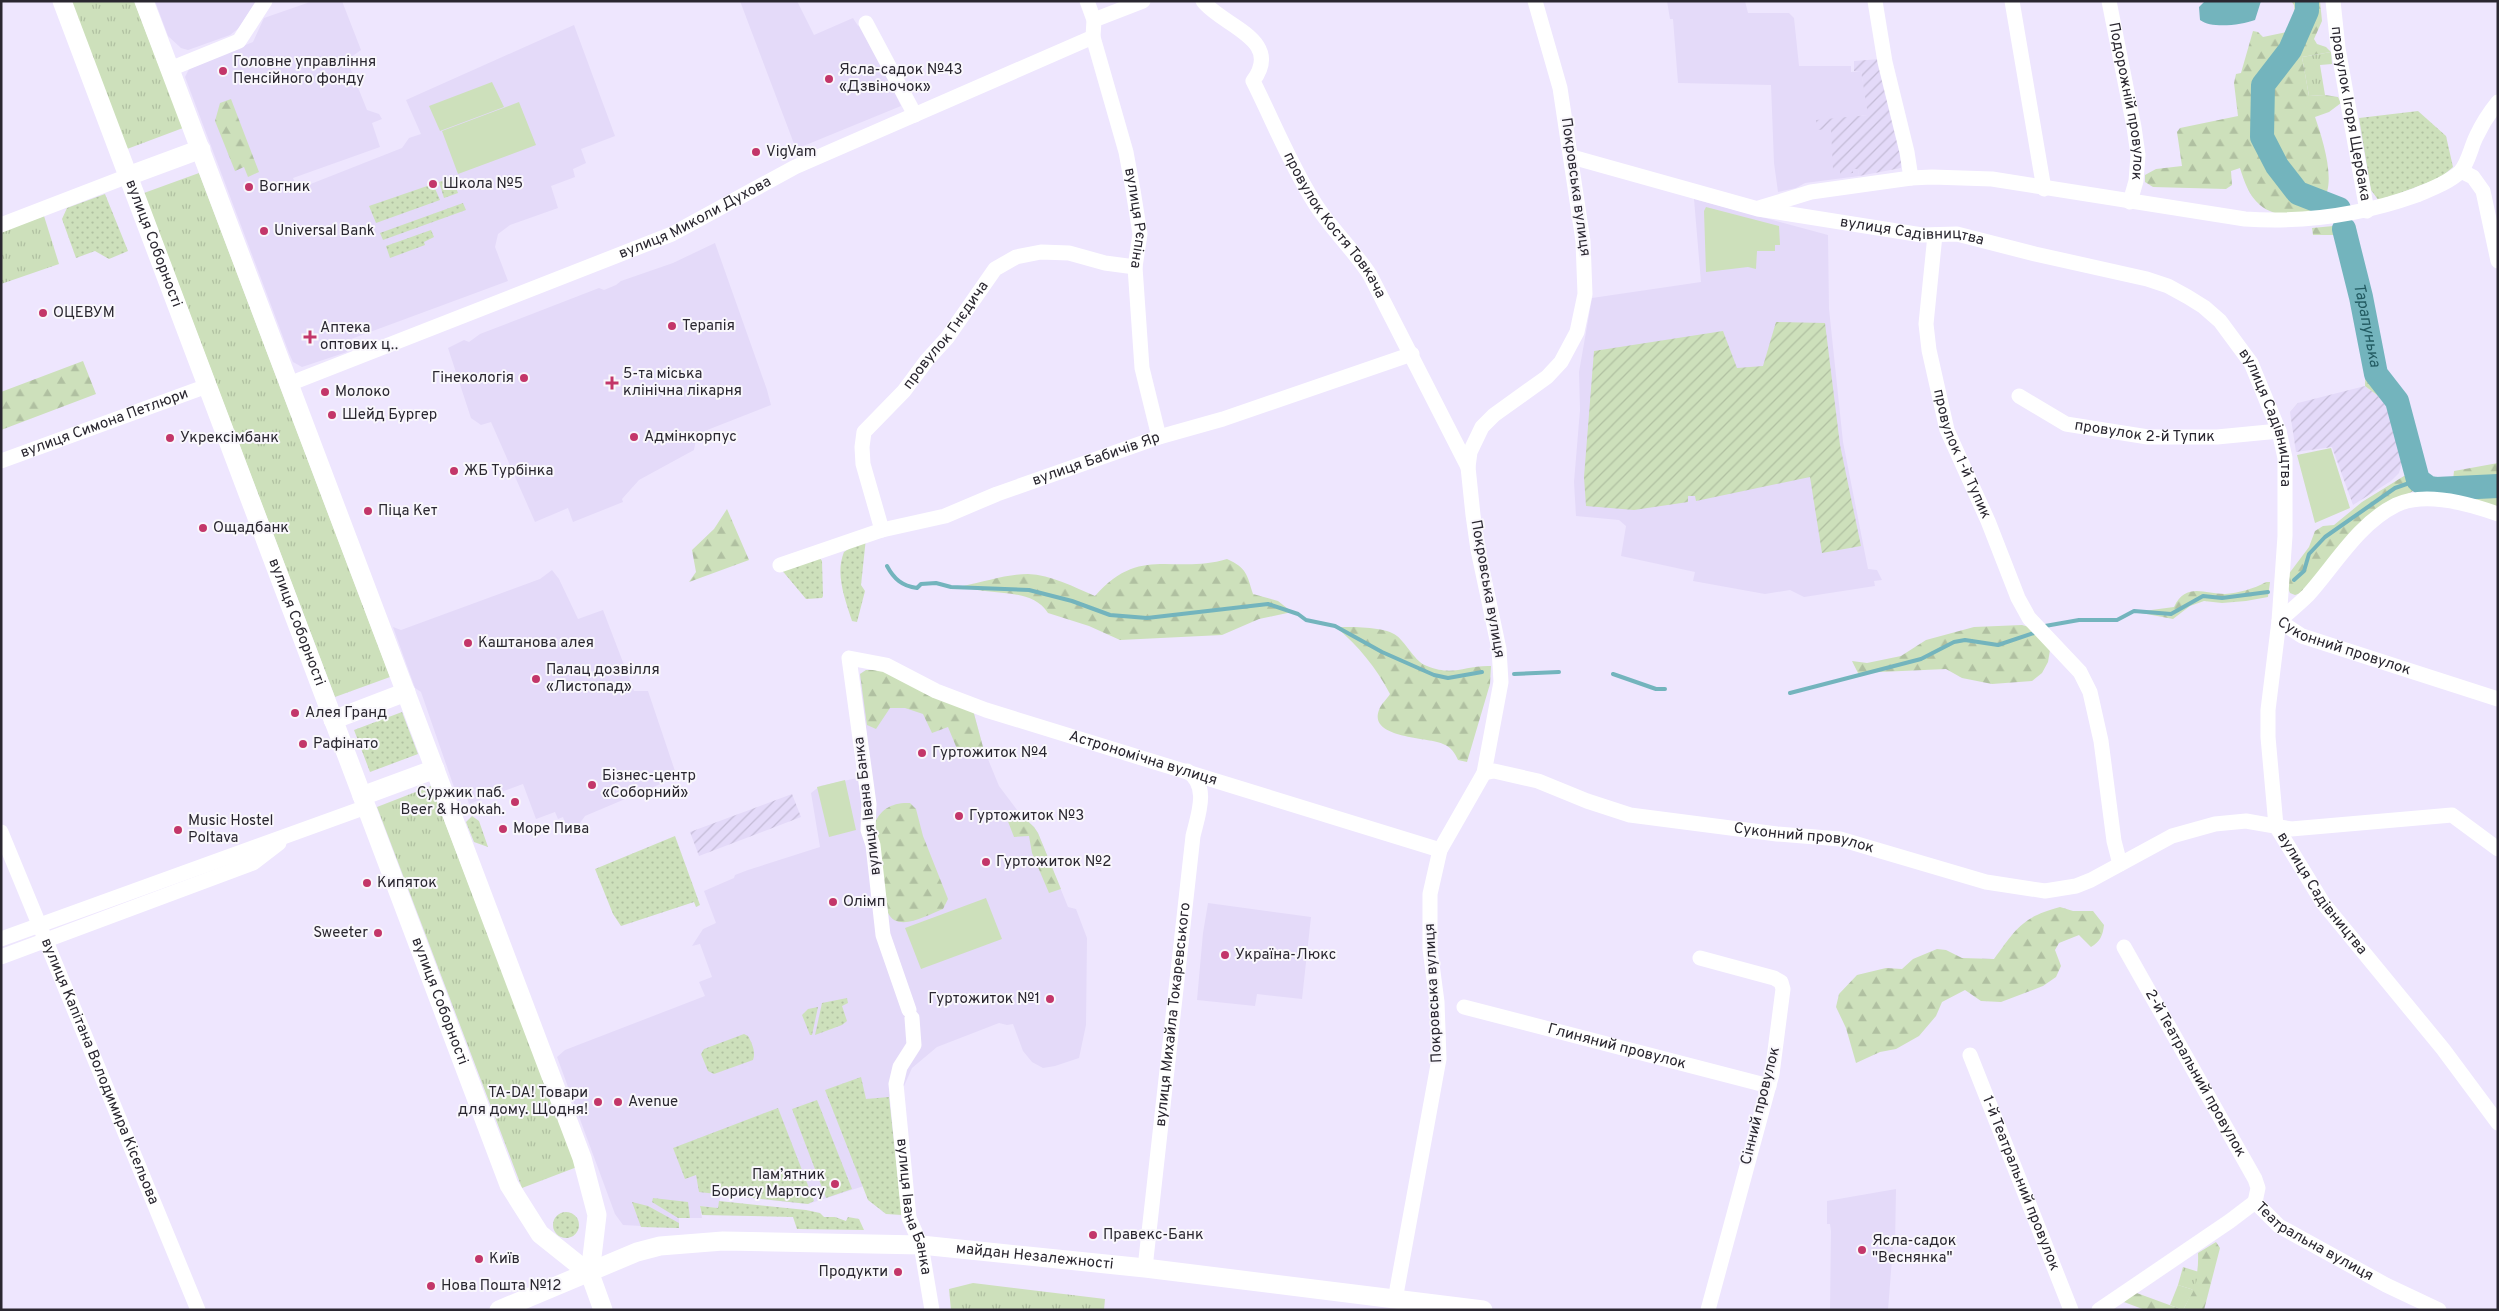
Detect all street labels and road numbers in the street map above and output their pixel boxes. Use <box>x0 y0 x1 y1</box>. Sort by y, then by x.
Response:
street label: Подорожній провулок <box>2104 21 2148 181</box>
street label: провулок Ігоря Щербака <box>2326 25 2375 203</box>
street label: Покровська вулиця <box>1556 116 1594 258</box>
street label: провулок Костя Товкача <box>1279 149 1390 302</box>
street label: вулиця Рєпіна <box>1120 166 1150 270</box>
street label: вулиця Миколи Духова <box>616 172 775 263</box>
street label: вулиця Соборності <box>121 177 186 310</box>
street label: вулиця Садівництва <box>1839 213 1986 250</box>
street label: провулок Гнєдича <box>899 278 993 393</box>
street label: вулиця Садівництва <box>2234 345 2295 487</box>
street label: вулиця Симона Петлюри <box>18 384 191 463</box>
street label: провулок 1-й Тупик <box>1929 387 1995 522</box>
street label: провулок 2-й Тупик <box>2073 416 2215 447</box>
street label: вулиця Бабичів Яр <box>1030 428 1163 490</box>
street label: Покровська вулиця <box>1465 518 1509 660</box>
street label: вулиця Соборності <box>264 556 329 689</box>
street label: Суконний провулок <box>2273 613 2413 680</box>
street label: Астрономічна вулиця <box>1067 727 1219 790</box>
street label: вулиця Івана Банка <box>850 736 886 876</box>
street label: Суконний провулок <box>1733 819 1876 858</box>
street label: вулиця Садівництва <box>2273 829 2371 959</box>
street label: вулиця Михайла Токаревського <box>1151 901 1195 1128</box>
street label: Покровська вулиця <box>1421 923 1447 1063</box>
street label: вулиця Капітана Володимира Кісельова <box>36 935 163 1207</box>
street label: вулиця Соборності <box>407 935 472 1068</box>
street label: 2-й Театральний провулок <box>2140 986 2250 1160</box>
street label: Глиняний провулок <box>1546 1020 1688 1074</box>
street label: Сінний провулок <box>1737 1045 1785 1167</box>
street label: 1-й Театральний провулок <box>1978 1093 2064 1274</box>
street label: вулиця Івана Банка <box>892 1137 935 1276</box>
street label: Театральна вулиця <box>2251 1198 2377 1286</box>
street label: майдан Незалежності <box>955 1239 1114 1274</box>

